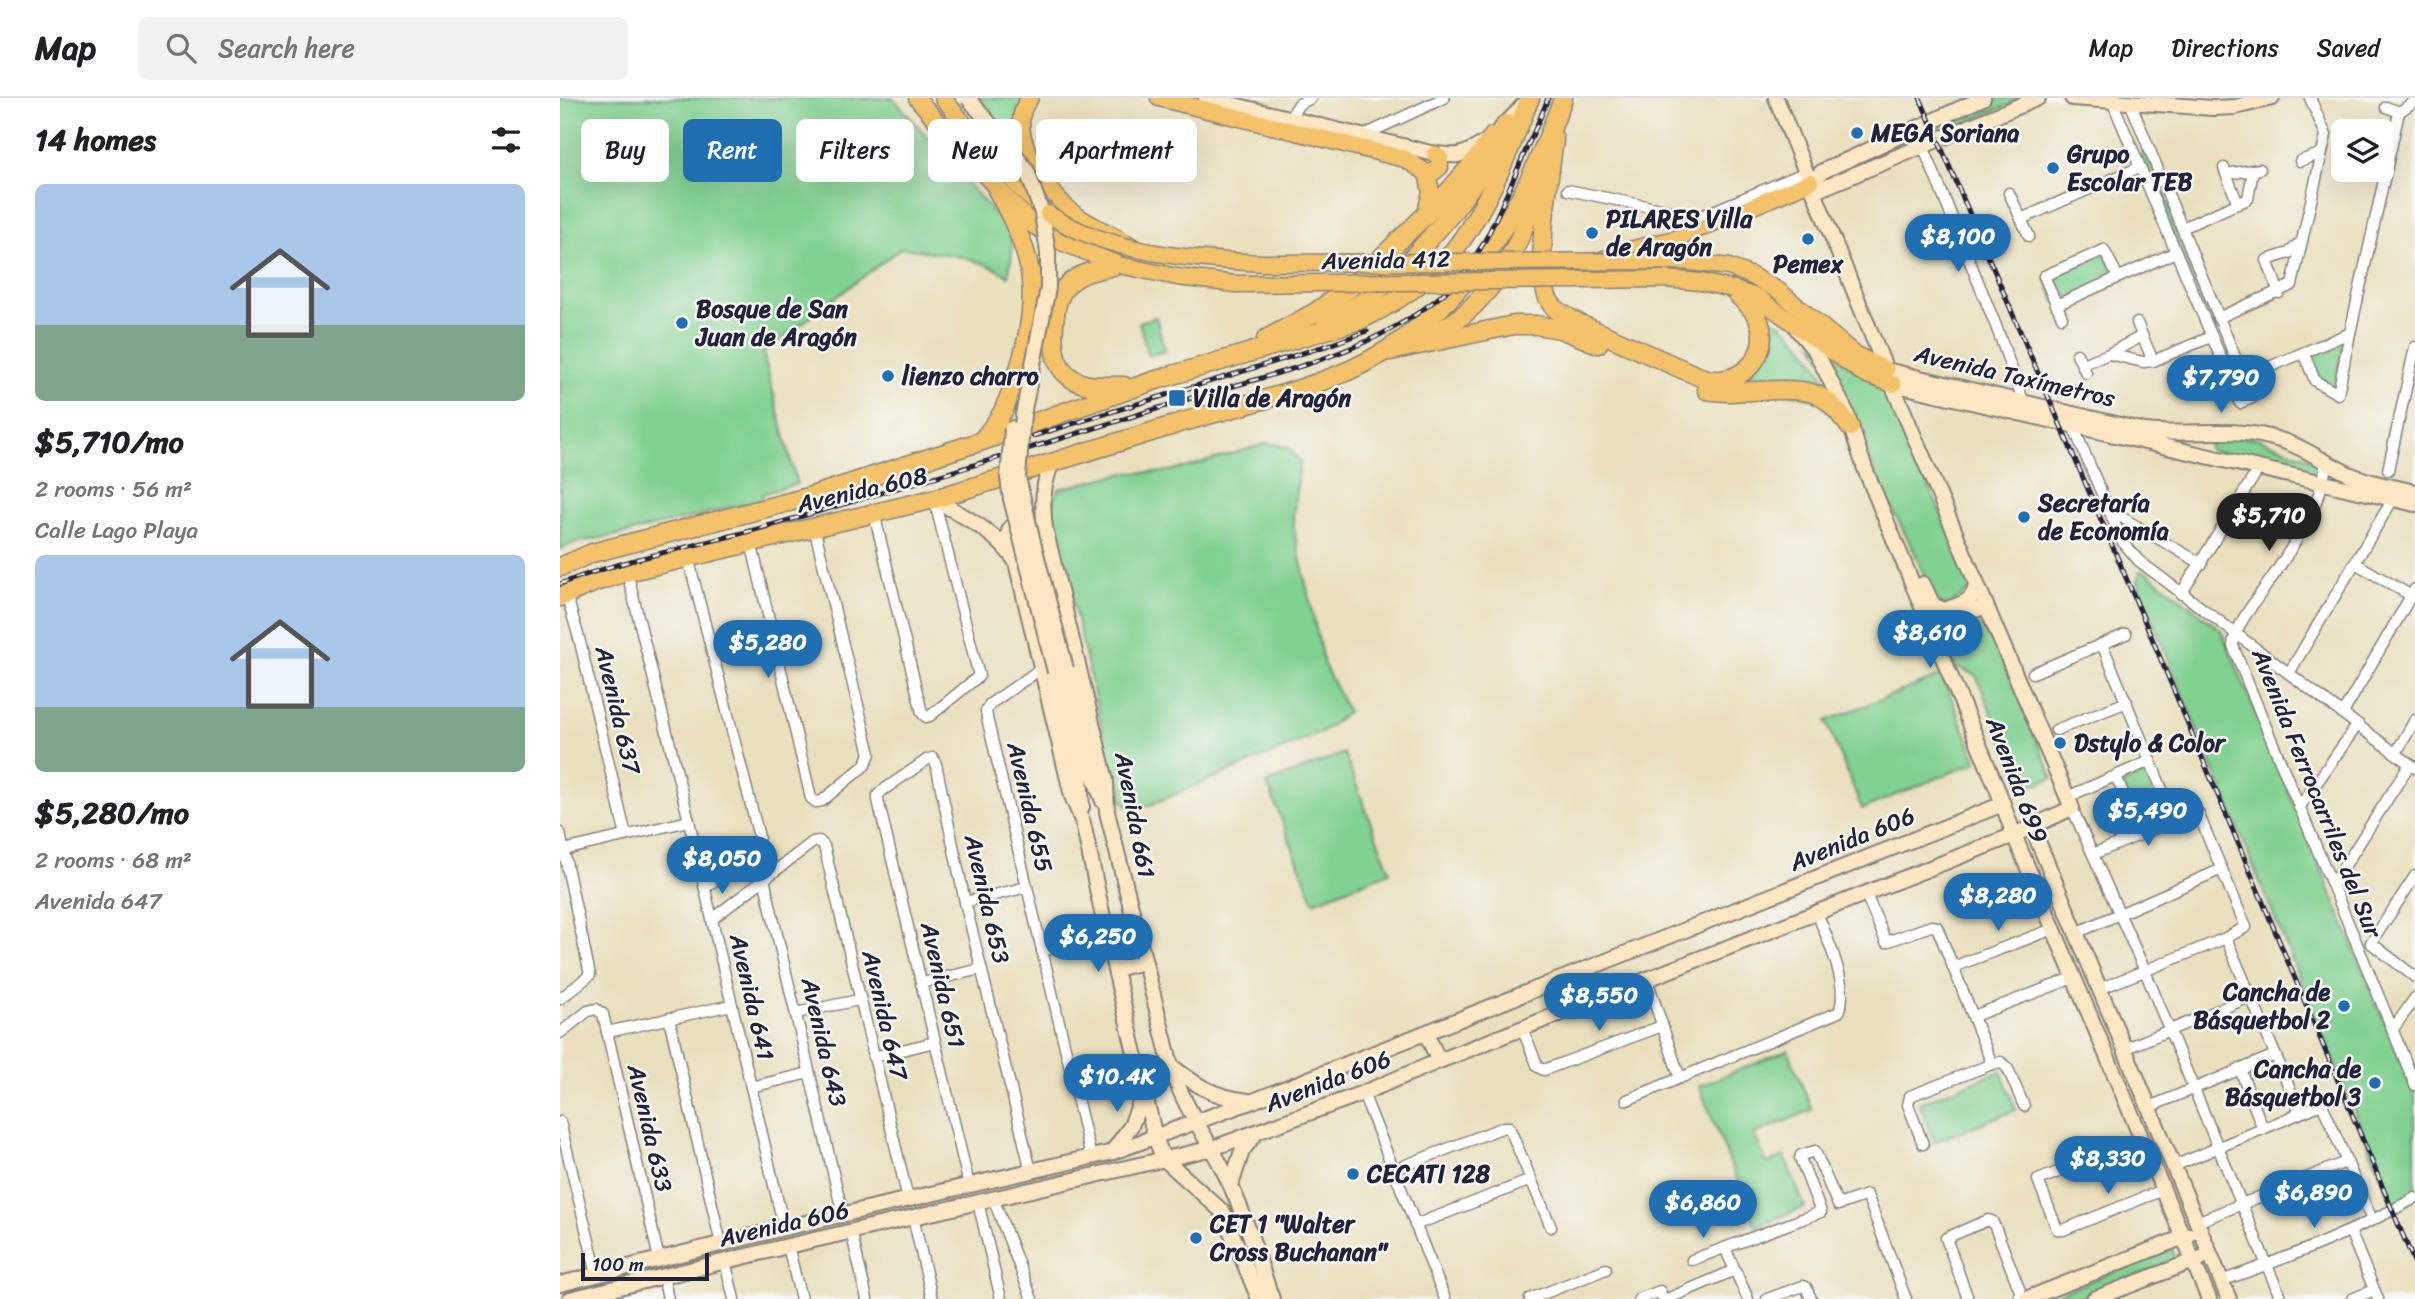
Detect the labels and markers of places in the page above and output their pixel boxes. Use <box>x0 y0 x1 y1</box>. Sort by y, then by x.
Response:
place label: MEGA Soriana <box>1870 112 2019 154</box>
marker: MEGA Soriana <box>1849 125 1865 141</box>
place label: Grupo Escolar TEB <box>2067 133 2193 203</box>
marker: Grupo Escolar TEB <box>2045 160 2061 176</box>
place label: PILARES Villa de Aragón <box>1606 198 1753 268</box>
pin: $8,100 <box>1901 214 2015 274</box>
marker: PILARES Villa de Aragón <box>1584 225 1600 241</box>
marker: Pemex <box>1800 231 1816 247</box>
place label: Pemex <box>1773 243 1844 285</box>
place label: Bosque de San Juan de Aragón <box>694 288 857 358</box>
marker: Bosque de San Juan de Aragón <box>674 315 690 331</box>
place label: lienzo charro <box>901 355 1040 397</box>
pin: $7,790 <box>2164 356 2278 415</box>
marker: lienzo charro <box>880 368 896 384</box>
place label: Villa de Aragón <box>1193 377 1351 419</box>
marker: Villa de Aragón <box>1167 388 1187 408</box>
place label: Secretaría de Economía <box>2037 482 2169 552</box>
pin: $5,710 <box>2212 494 2326 553</box>
marker: Secretaría de Economía <box>2016 509 2032 525</box>
pin: $8,610 <box>1873 610 1987 670</box>
pin: $5,280 <box>711 620 825 680</box>
place label: Dstylo & Color <box>2074 722 2227 764</box>
marker: Dstylo & Color <box>2052 735 2068 751</box>
pin: $5,490 <box>2091 788 2205 848</box>
pin: $8,050 <box>665 836 779 896</box>
pin: $8,280 <box>1941 874 2055 933</box>
pin: $6,250 <box>1041 914 1155 974</box>
place label: Cancha de Básquetbol 2 <box>2193 971 2330 1041</box>
pin: $8,550 <box>1542 974 1656 1033</box>
marker: Cancha de Básquetbol 2 <box>2336 998 2352 1014</box>
place label: Cancha de Básquetbol 3 <box>2225 1048 2362 1118</box>
pin: $10.4K <box>1060 1054 1174 1114</box>
marker: Cancha de Básquetbol 3 <box>2367 1075 2383 1091</box>
pin: $8,330 <box>2051 1136 2165 1196</box>
place label: CECATI 128 <box>1366 1153 1491 1195</box>
marker: CECATI 128 <box>1345 1166 1361 1182</box>
pin: $6,890 <box>2257 1170 2371 1230</box>
pin: $6,860 <box>1646 1180 1760 1240</box>
place label: CET 1 "Walter Cross Buchanan" <box>1209 1203 1389 1273</box>
marker: CET 1 "Walter Cross Buchanan" <box>1188 1230 1204 1246</box>

